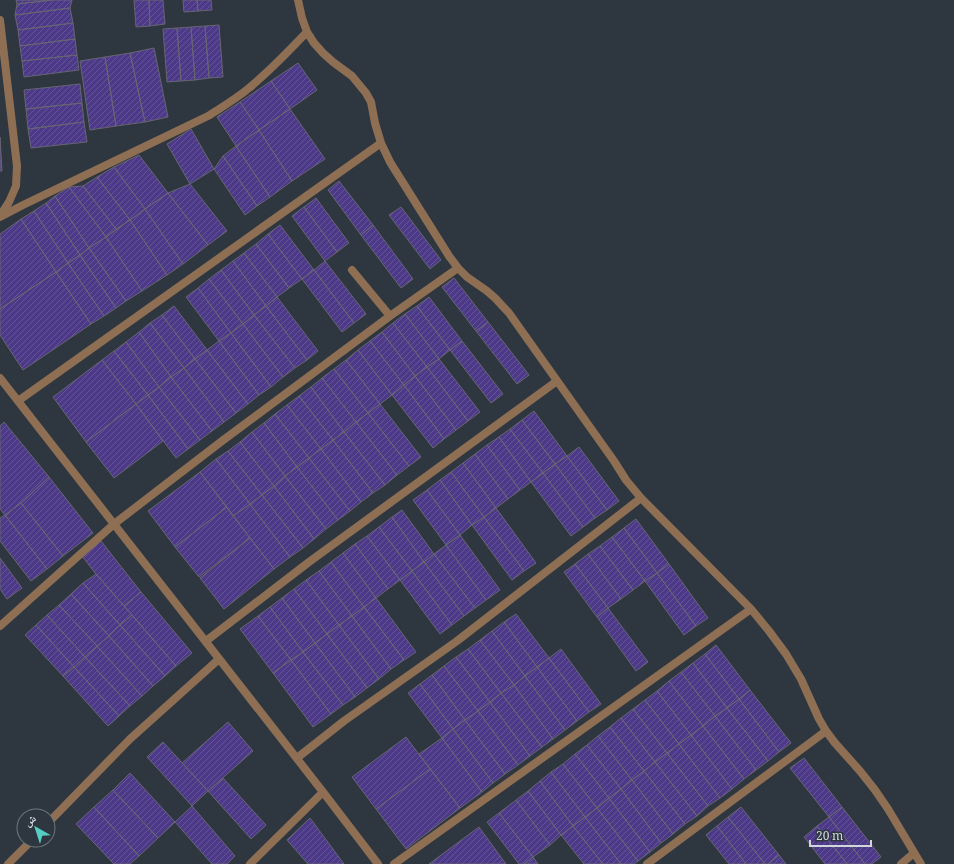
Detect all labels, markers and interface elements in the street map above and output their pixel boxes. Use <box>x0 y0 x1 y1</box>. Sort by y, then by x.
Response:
north arrow <box>16 808 56 848</box>
text: ش <box>20 810 41 832</box>
scale bar <box>810 822 871 848</box>
text: 20 m <box>816 827 843 848</box>

